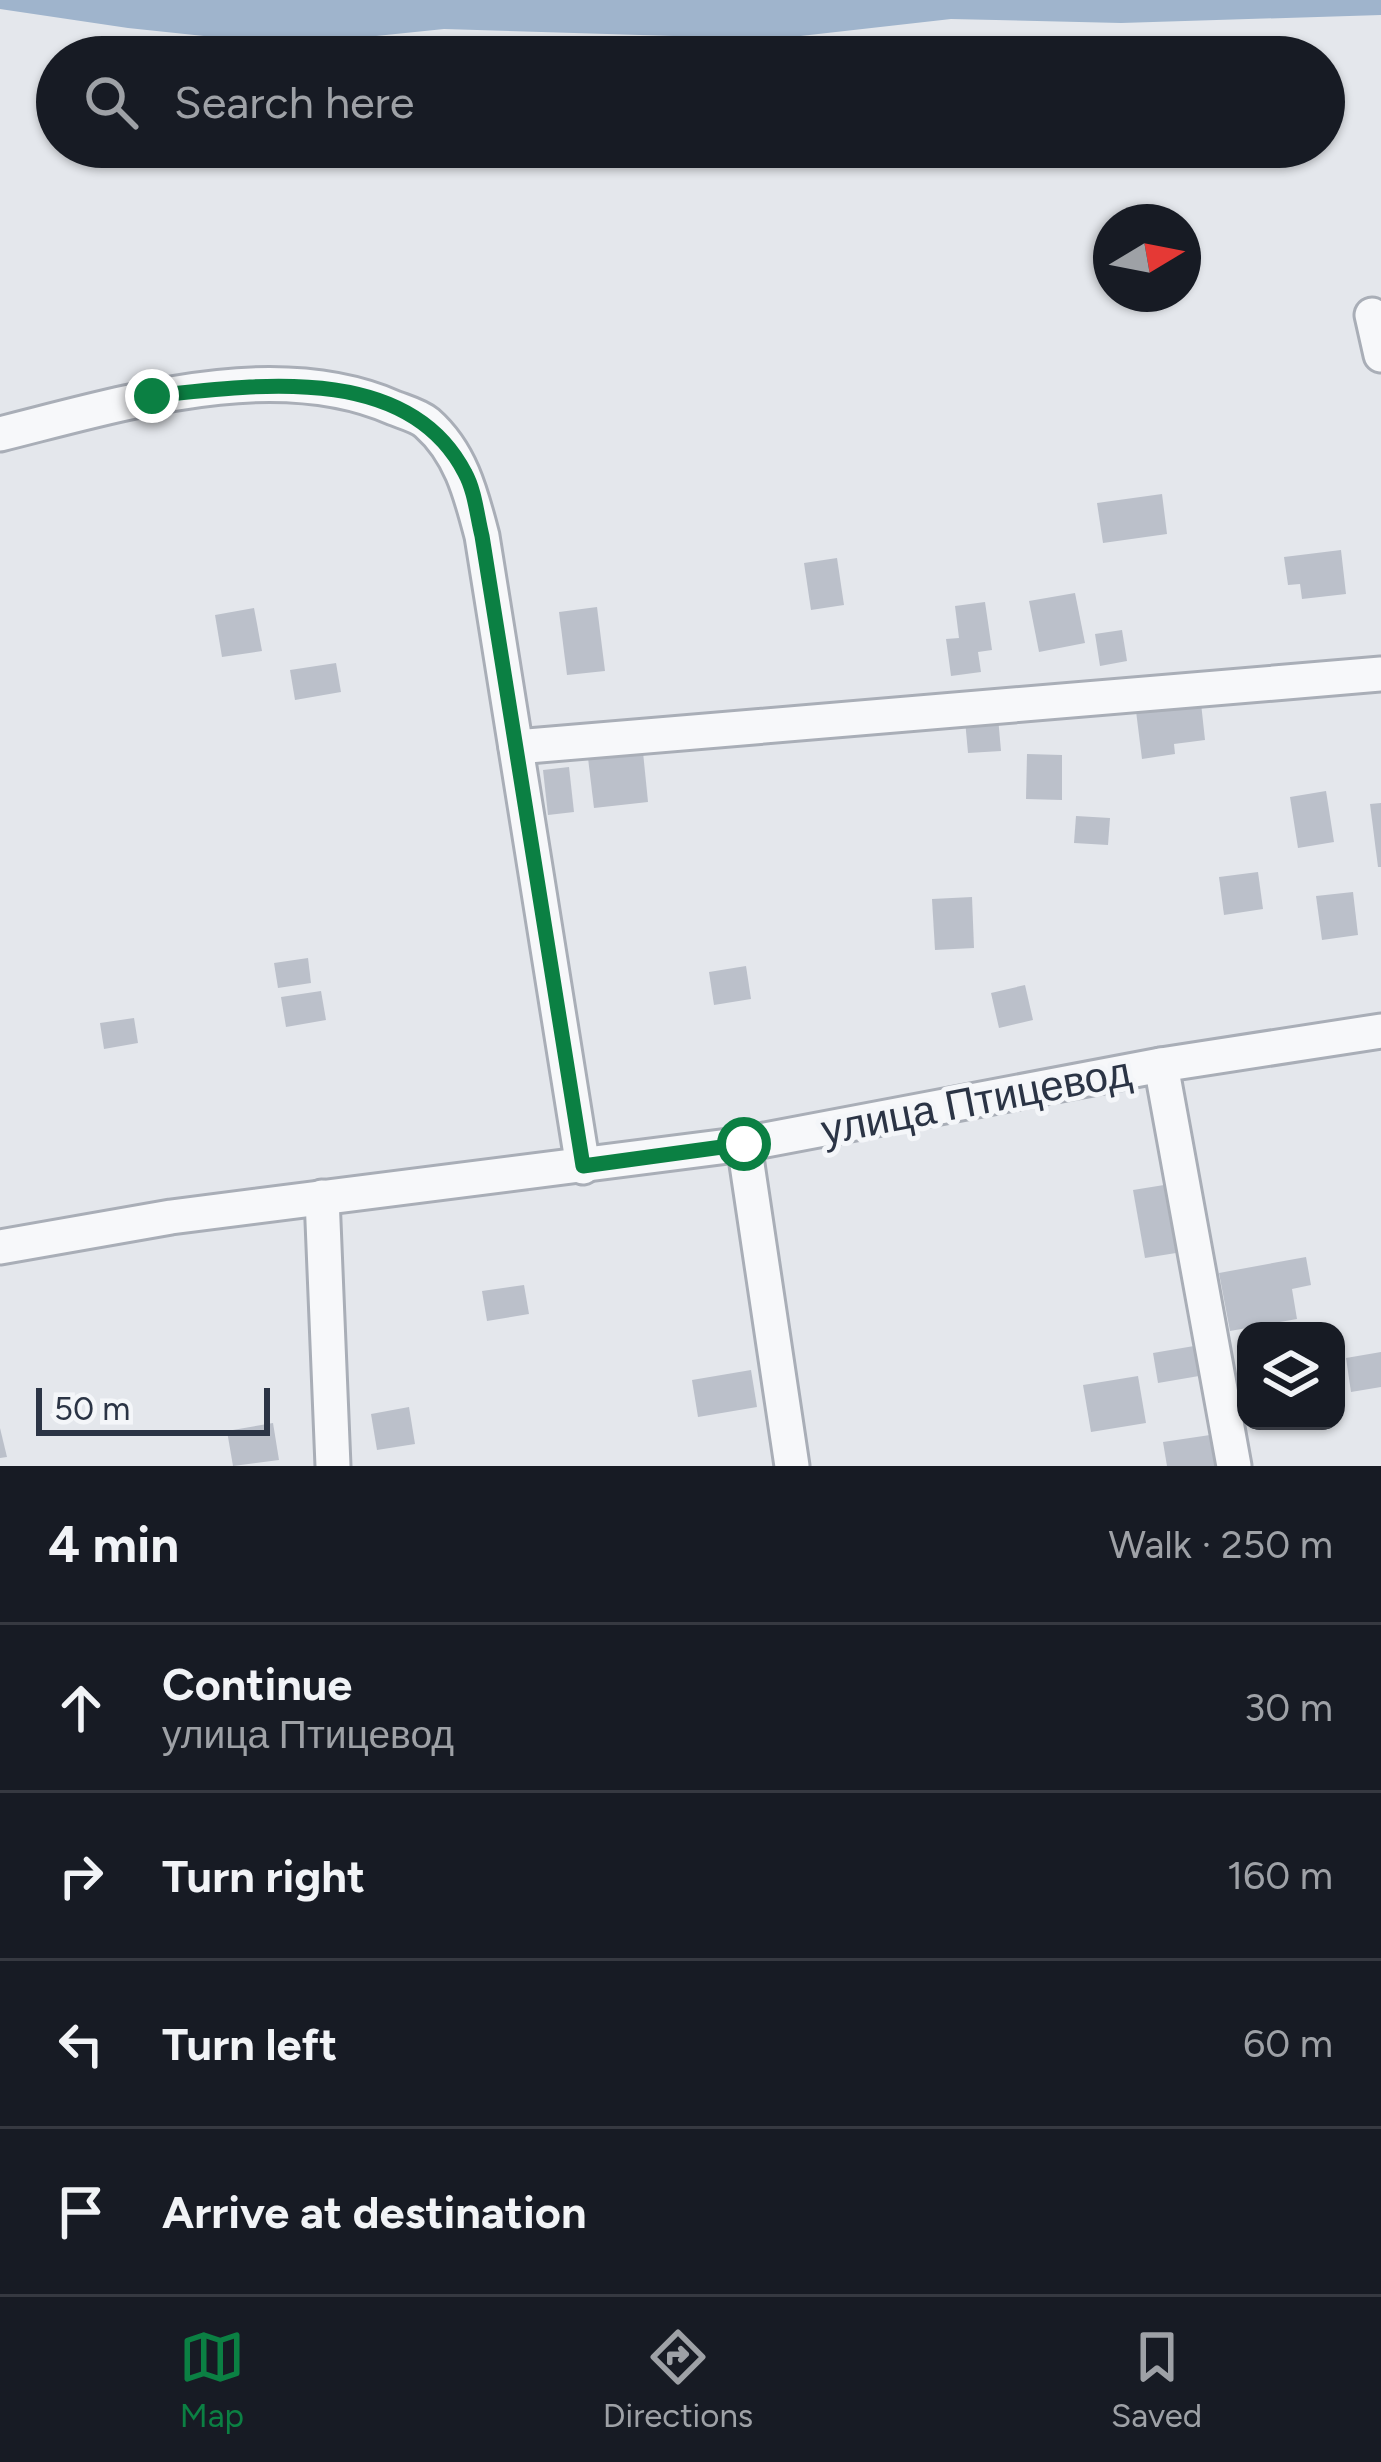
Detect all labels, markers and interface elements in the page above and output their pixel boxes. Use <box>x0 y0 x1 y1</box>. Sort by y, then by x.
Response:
search box <box>36 36 1345 168</box>
icon: search <box>78 69 144 135</box>
text: Search here <box>174 75 414 129</box>
north arrow <box>1093 204 1201 312</box>
route end <box>125 369 179 423</box>
street label: улица Птицевод <box>817 1045 1135 1156</box>
route start <box>717 1117 771 1171</box>
map controls <box>1237 1322 1345 1430</box>
button: layers <box>1237 1322 1345 1430</box>
scale bar <box>36 1382 270 1435</box>
text: 50 m <box>54 1389 130 1428</box>
text: 4 min <box>48 1514 179 1575</box>
text: Walk · 250 m <box>1109 1521 1333 1568</box>
text: Continue <box>162 1657 352 1711</box>
icon: ahead <box>48 1675 114 1741</box>
text: 30 m <box>1244 1684 1333 1731</box>
text: улица Птицевод <box>162 1711 454 1758</box>
icon: right <box>48 1843 114 1909</box>
text: Turn right <box>162 1849 365 1903</box>
text: 160 m <box>1227 1852 1333 1899</box>
icon: left <box>48 2011 114 2077</box>
text: Turn left <box>162 2017 337 2071</box>
text: 60 m <box>1243 2020 1333 2067</box>
icon: arrive <box>48 2179 114 2245</box>
text: Arrive at destination <box>162 2185 586 2239</box>
tab: Map <box>179 2324 245 2435</box>
tab: Directions <box>603 2324 753 2435</box>
tab: Saved <box>1111 2324 1202 2435</box>

